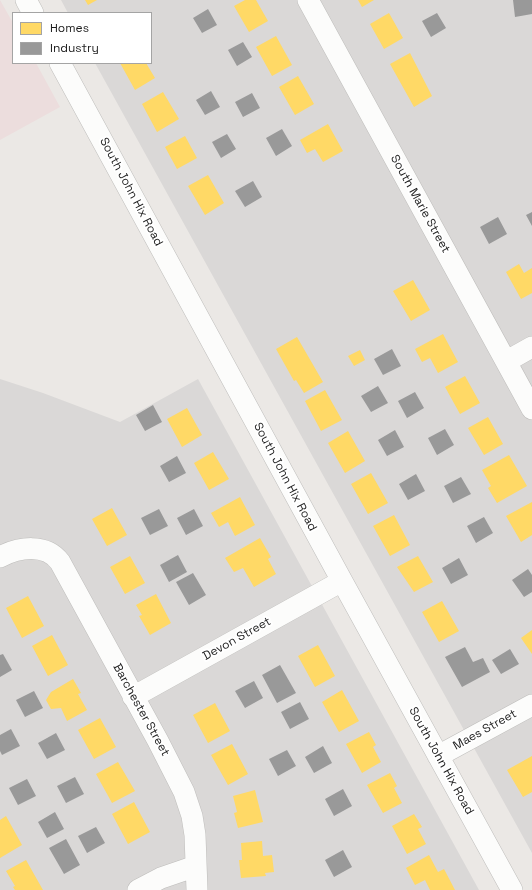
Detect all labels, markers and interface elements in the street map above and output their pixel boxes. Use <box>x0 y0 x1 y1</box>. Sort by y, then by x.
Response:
legend <box>12 12 152 64</box>
text: Homes <box>50 20 89 36</box>
text: Industry <box>50 40 99 56</box>
street label: South John Hix Road <box>96 135 166 249</box>
street label: South Marie Street <box>387 153 453 255</box>
street label: South John Hix Road <box>250 420 320 534</box>
street label: Devon Street <box>200 614 274 664</box>
street label: Barchester Street <box>110 661 172 759</box>
street label: South John Hix Road <box>405 705 477 817</box>
street label: Maes Street <box>451 707 519 753</box>

